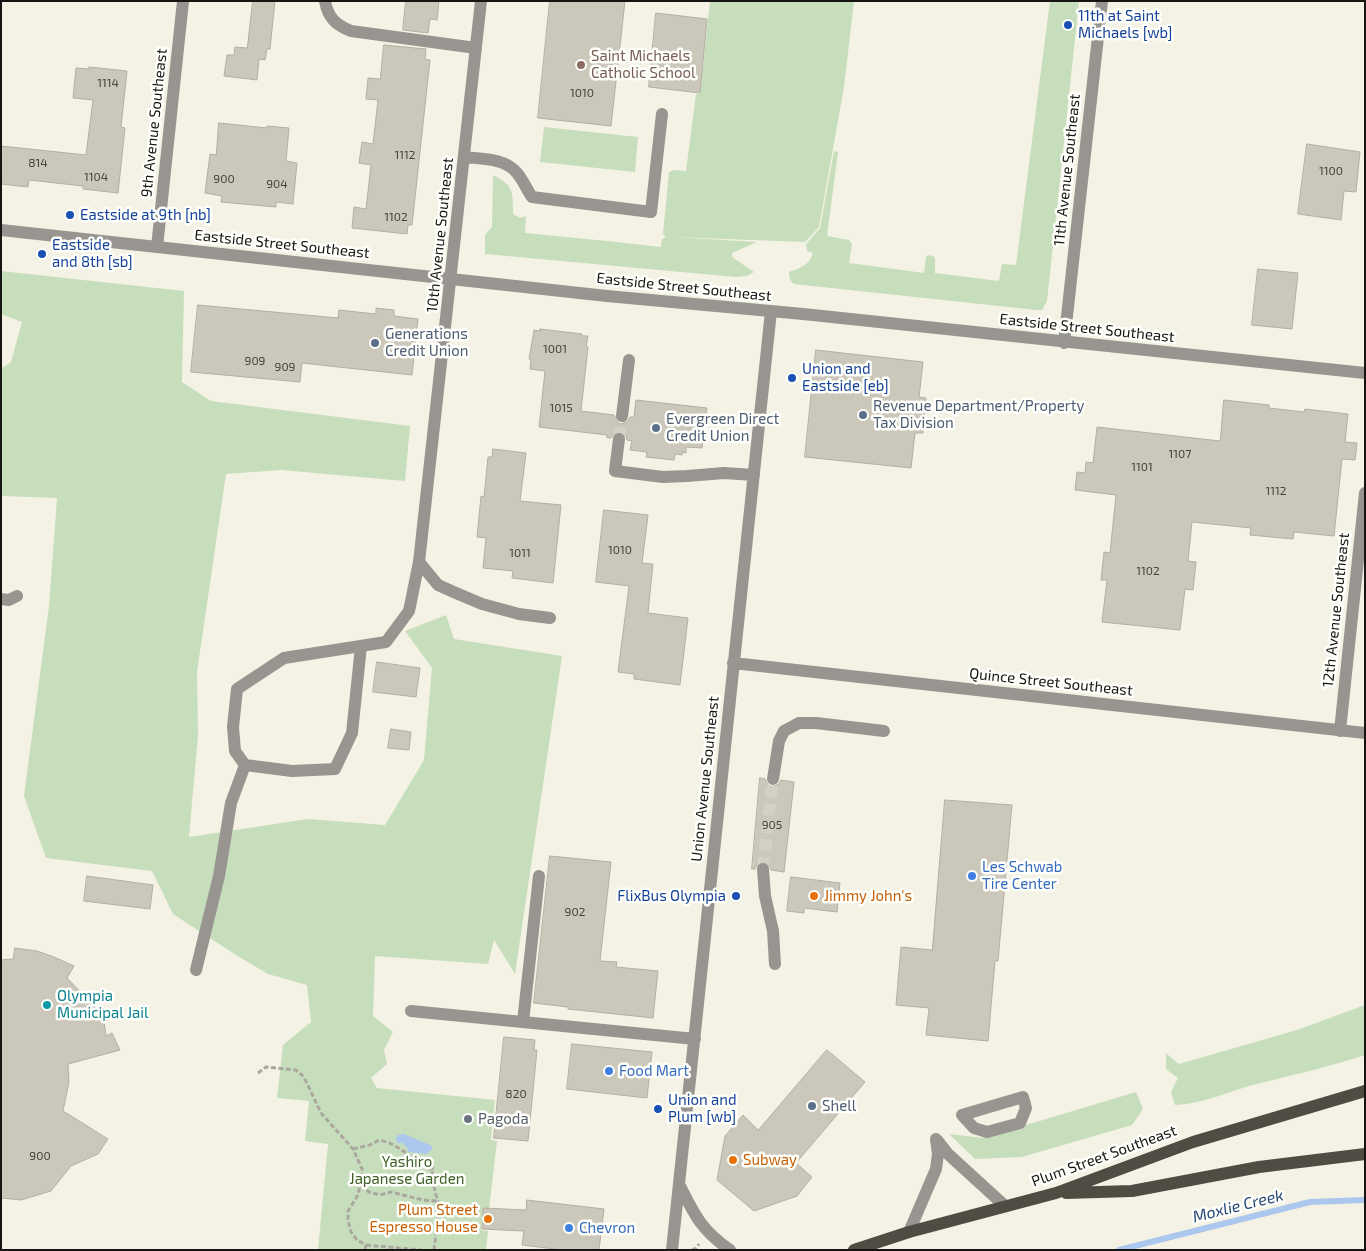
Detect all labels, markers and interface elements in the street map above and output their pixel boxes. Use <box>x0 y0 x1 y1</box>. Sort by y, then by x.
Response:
place label: 11th at Saint Michaels [wb] <box>1078 7 1172 42</box>
marker: 11th at Saint Michaels [wb] <box>1062 19 1074 31</box>
place label: Saint Michaels Catholic School <box>591 47 696 82</box>
street label: 9th Avenue Southeast <box>137 48 171 198</box>
marker: Saint Michaels Catholic School <box>575 59 587 71</box>
house number: 1114 <box>97 76 119 90</box>
house number: 1010 <box>570 86 594 100</box>
street label: 11th Avenue Southeast <box>1050 93 1084 247</box>
house number: 1112 <box>394 148 416 162</box>
house number: 814 <box>28 156 48 170</box>
street label: 10th Avenue Southeast <box>423 157 457 313</box>
house number: 1100 <box>1319 164 1343 178</box>
house number: 1104 <box>84 170 108 184</box>
house number: 900 <box>213 172 235 186</box>
house number: 904 <box>266 177 288 191</box>
place label: Eastside at 9th [nb] <box>80 206 211 224</box>
marker: Eastside at 9th [nb] <box>64 209 76 221</box>
house number: 1102 <box>384 210 408 224</box>
street label: Eastside Street Southeast <box>194 226 370 262</box>
place label: Eastside and 8th [sb] <box>52 236 133 271</box>
marker: Eastside and 8th [sb] <box>36 248 48 260</box>
street label: Eastside Street Southeast <box>596 269 772 305</box>
street label: Eastside Street Southeast <box>999 310 1175 346</box>
place label: Generations Credit Union <box>385 325 468 360</box>
marker: Generations Credit Union <box>369 337 381 349</box>
house number: 1001 <box>543 342 567 356</box>
house number: 909 <box>245 354 265 368</box>
house number: 909 <box>275 360 295 374</box>
place label: Union and Eastside [eb] <box>802 360 889 395</box>
marker: Union and Eastside [eb] <box>786 372 798 384</box>
place label: Revenue Department/Property Tax Division <box>873 397 1084 432</box>
house number: 1015 <box>549 401 573 415</box>
marker: Revenue Department/Property Tax Division <box>857 409 869 421</box>
place label: Evergreen Direct Credit Union <box>666 410 779 445</box>
marker: Evergreen Direct Credit Union <box>650 422 662 434</box>
house number: 1107 <box>1169 447 1191 461</box>
house number: 1101 <box>1131 460 1153 474</box>
house number: 1112 <box>1265 484 1287 498</box>
street label: 12th Avenue Southeast <box>1319 532 1353 688</box>
house number: 1010 <box>608 543 632 557</box>
house number: 1011 <box>509 546 531 560</box>
house number: 1102 <box>1136 564 1160 578</box>
street label: Quince Street Southeast <box>968 664 1134 700</box>
street label: Union Avenue Southeast <box>687 695 723 863</box>
house number: 905 <box>762 818 782 832</box>
place label: Les Schwab Tire Center <box>982 858 1062 893</box>
marker: Les Schwab Tire Center <box>966 870 978 882</box>
place label: FlixBus Olympia <box>617 887 726 905</box>
place label: Jimmy John's <box>824 887 912 905</box>
marker: FlixBus Olympia <box>730 890 742 902</box>
marker: Jimmy John's <box>808 890 820 902</box>
house number: 902 <box>565 905 585 919</box>
place label: Olympia Municipal Jail <box>57 987 148 1022</box>
marker: Olympia Municipal Jail <box>41 999 53 1011</box>
place label: Food Mart <box>619 1062 689 1080</box>
marker: Food Mart <box>603 1065 615 1077</box>
house number: 820 <box>505 1087 527 1101</box>
place label: Union and Plum [wb] <box>668 1091 737 1126</box>
place label: Shell <box>822 1097 856 1115</box>
marker: Shell <box>806 1100 818 1112</box>
marker: Union and Plum [wb] <box>652 1103 664 1115</box>
place label: Pagoda <box>478 1110 529 1128</box>
marker: Pagoda <box>462 1113 474 1125</box>
street label: Plum Street Southeast <box>1029 1121 1179 1191</box>
house number: 900 <box>29 1149 51 1163</box>
place label: Subway <box>743 1151 797 1169</box>
park label: Yashiro Japanese Garden <box>350 1153 464 1188</box>
marker: Subway <box>727 1154 739 1166</box>
water label: Moxlie Creek <box>1191 1185 1285 1227</box>
place label: Plum Street Espresso House <box>370 1201 478 1236</box>
marker: Plum Street Espresso House <box>482 1213 494 1225</box>
place label: Chevron <box>579 1219 635 1237</box>
marker: Chevron <box>563 1222 575 1234</box>

